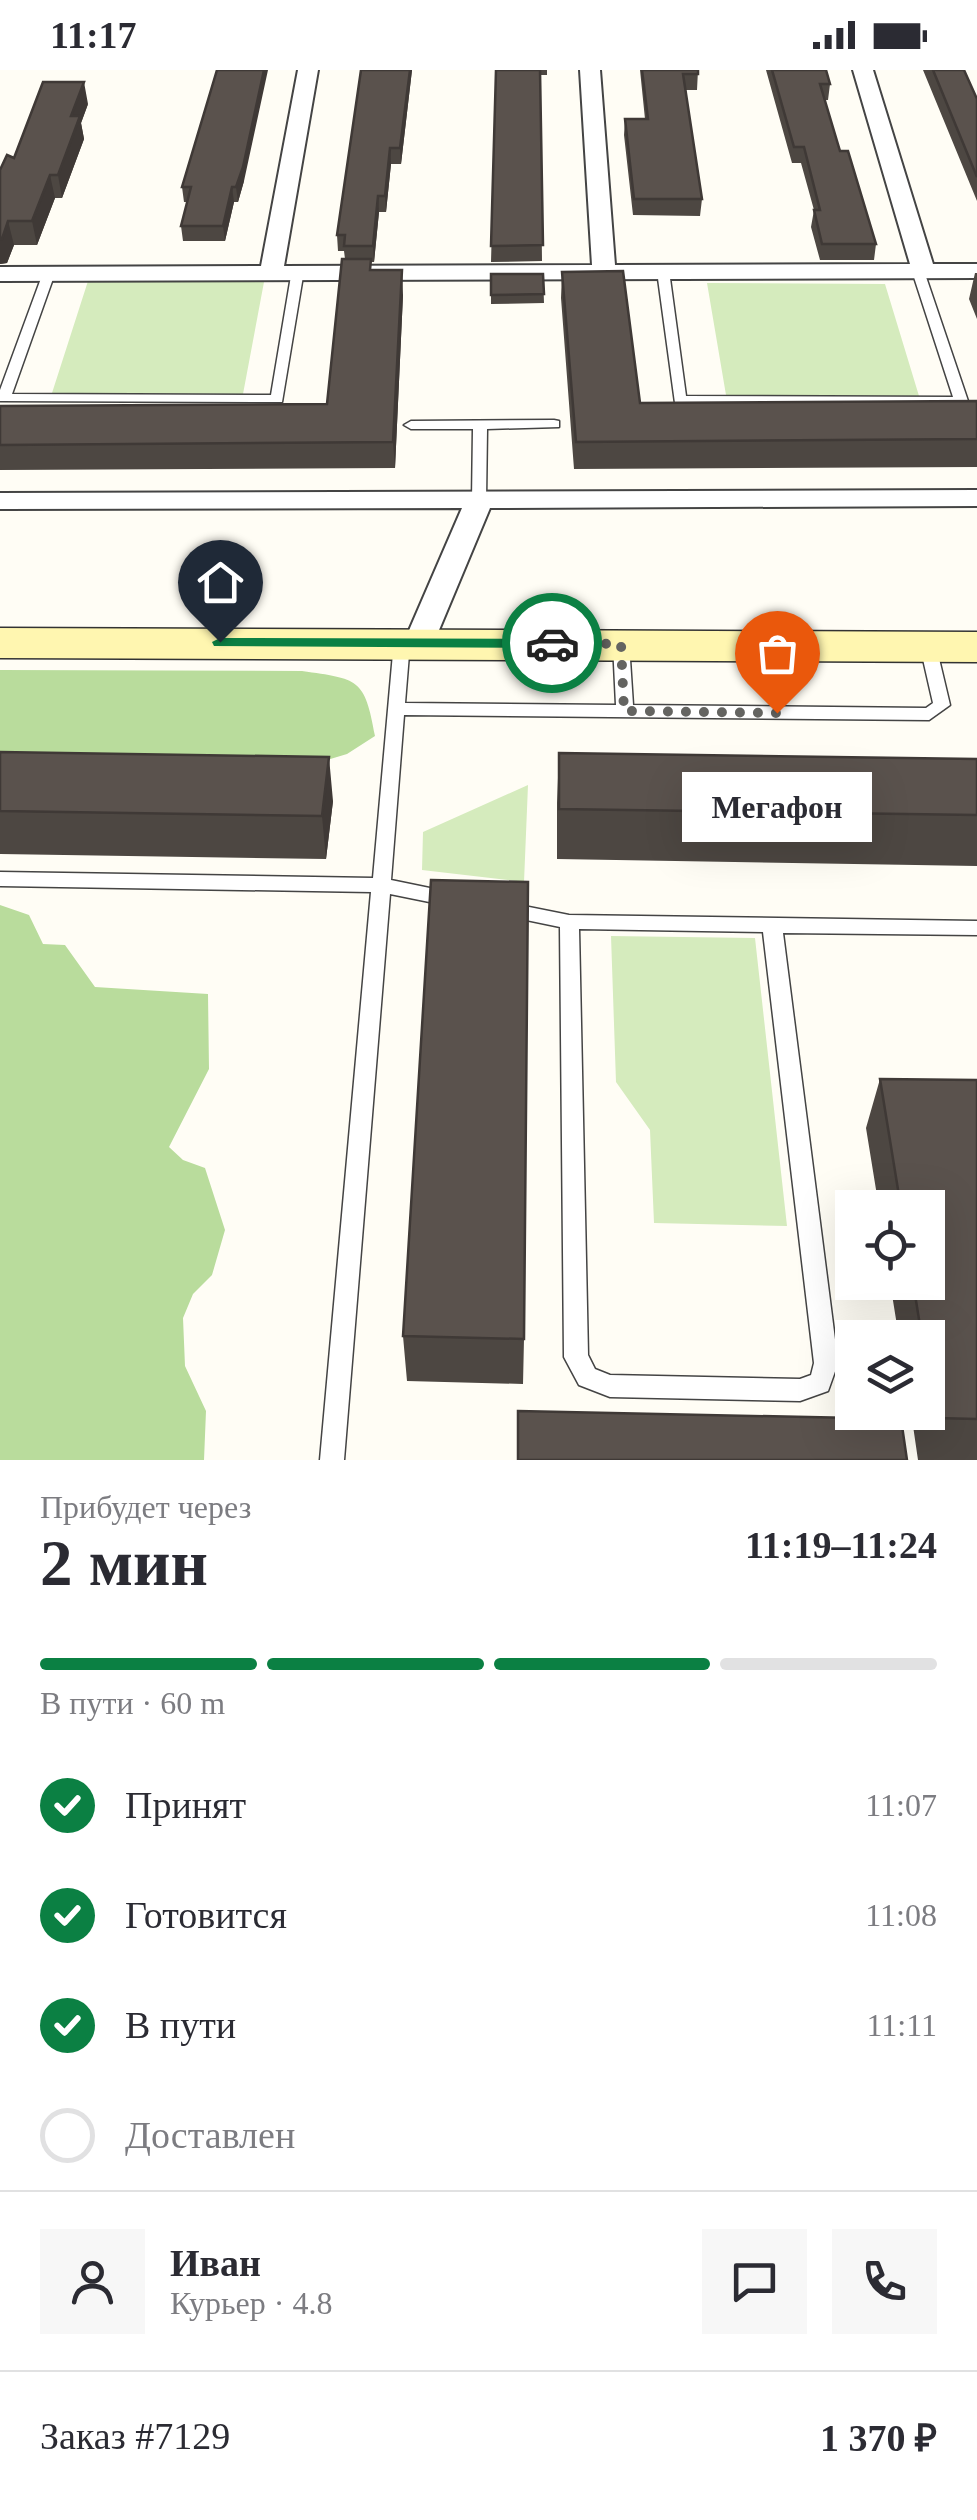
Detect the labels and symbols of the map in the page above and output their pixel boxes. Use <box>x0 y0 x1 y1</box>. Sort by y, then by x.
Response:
pin <box>178 540 263 643</box>
courier <box>502 593 602 693</box>
pin <box>735 611 820 714</box>
callout: Мегафон <box>682 773 872 843</box>

